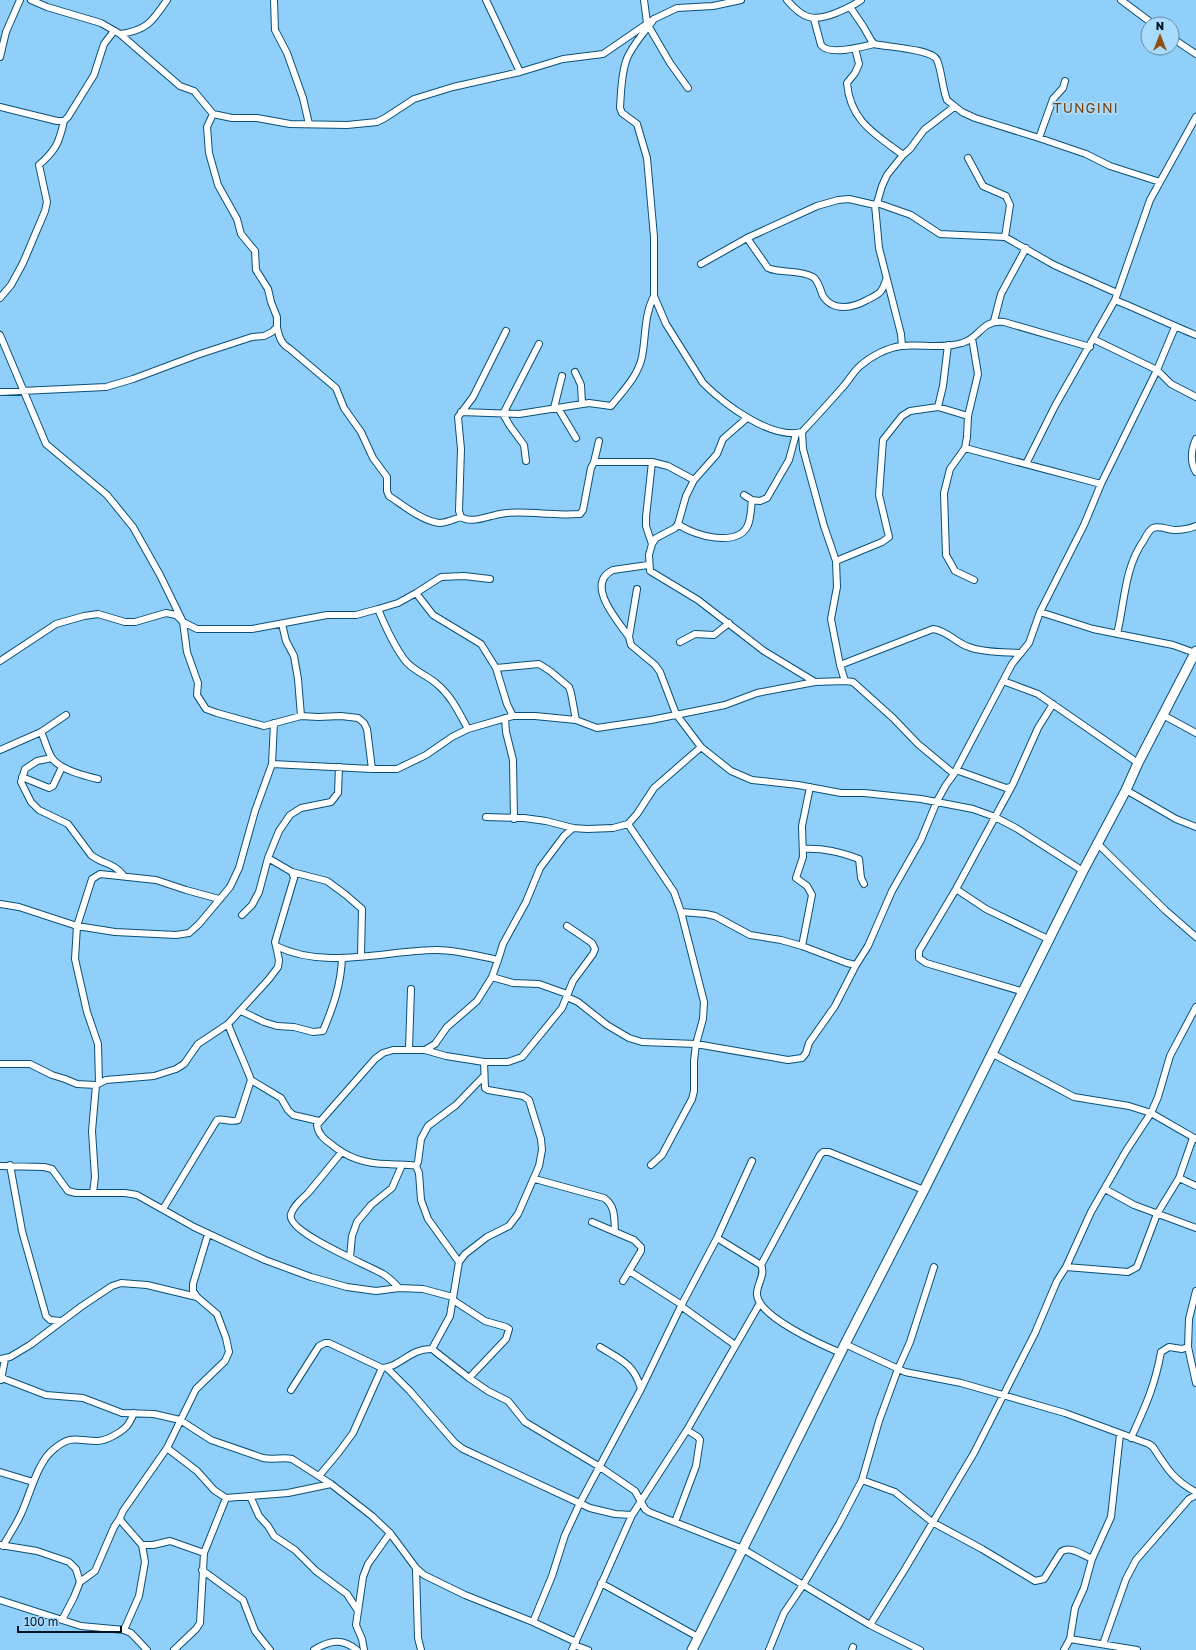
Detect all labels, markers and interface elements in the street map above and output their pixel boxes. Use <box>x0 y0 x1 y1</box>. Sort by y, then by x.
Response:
north arrow <box>1140 16 1180 56</box>
text: N <box>1156 19 1164 32</box>
district label: TUNGINI <box>1053 99 1119 116</box>
scale bar <box>18 1608 121 1634</box>
text: 100 m <box>24 1614 58 1629</box>

